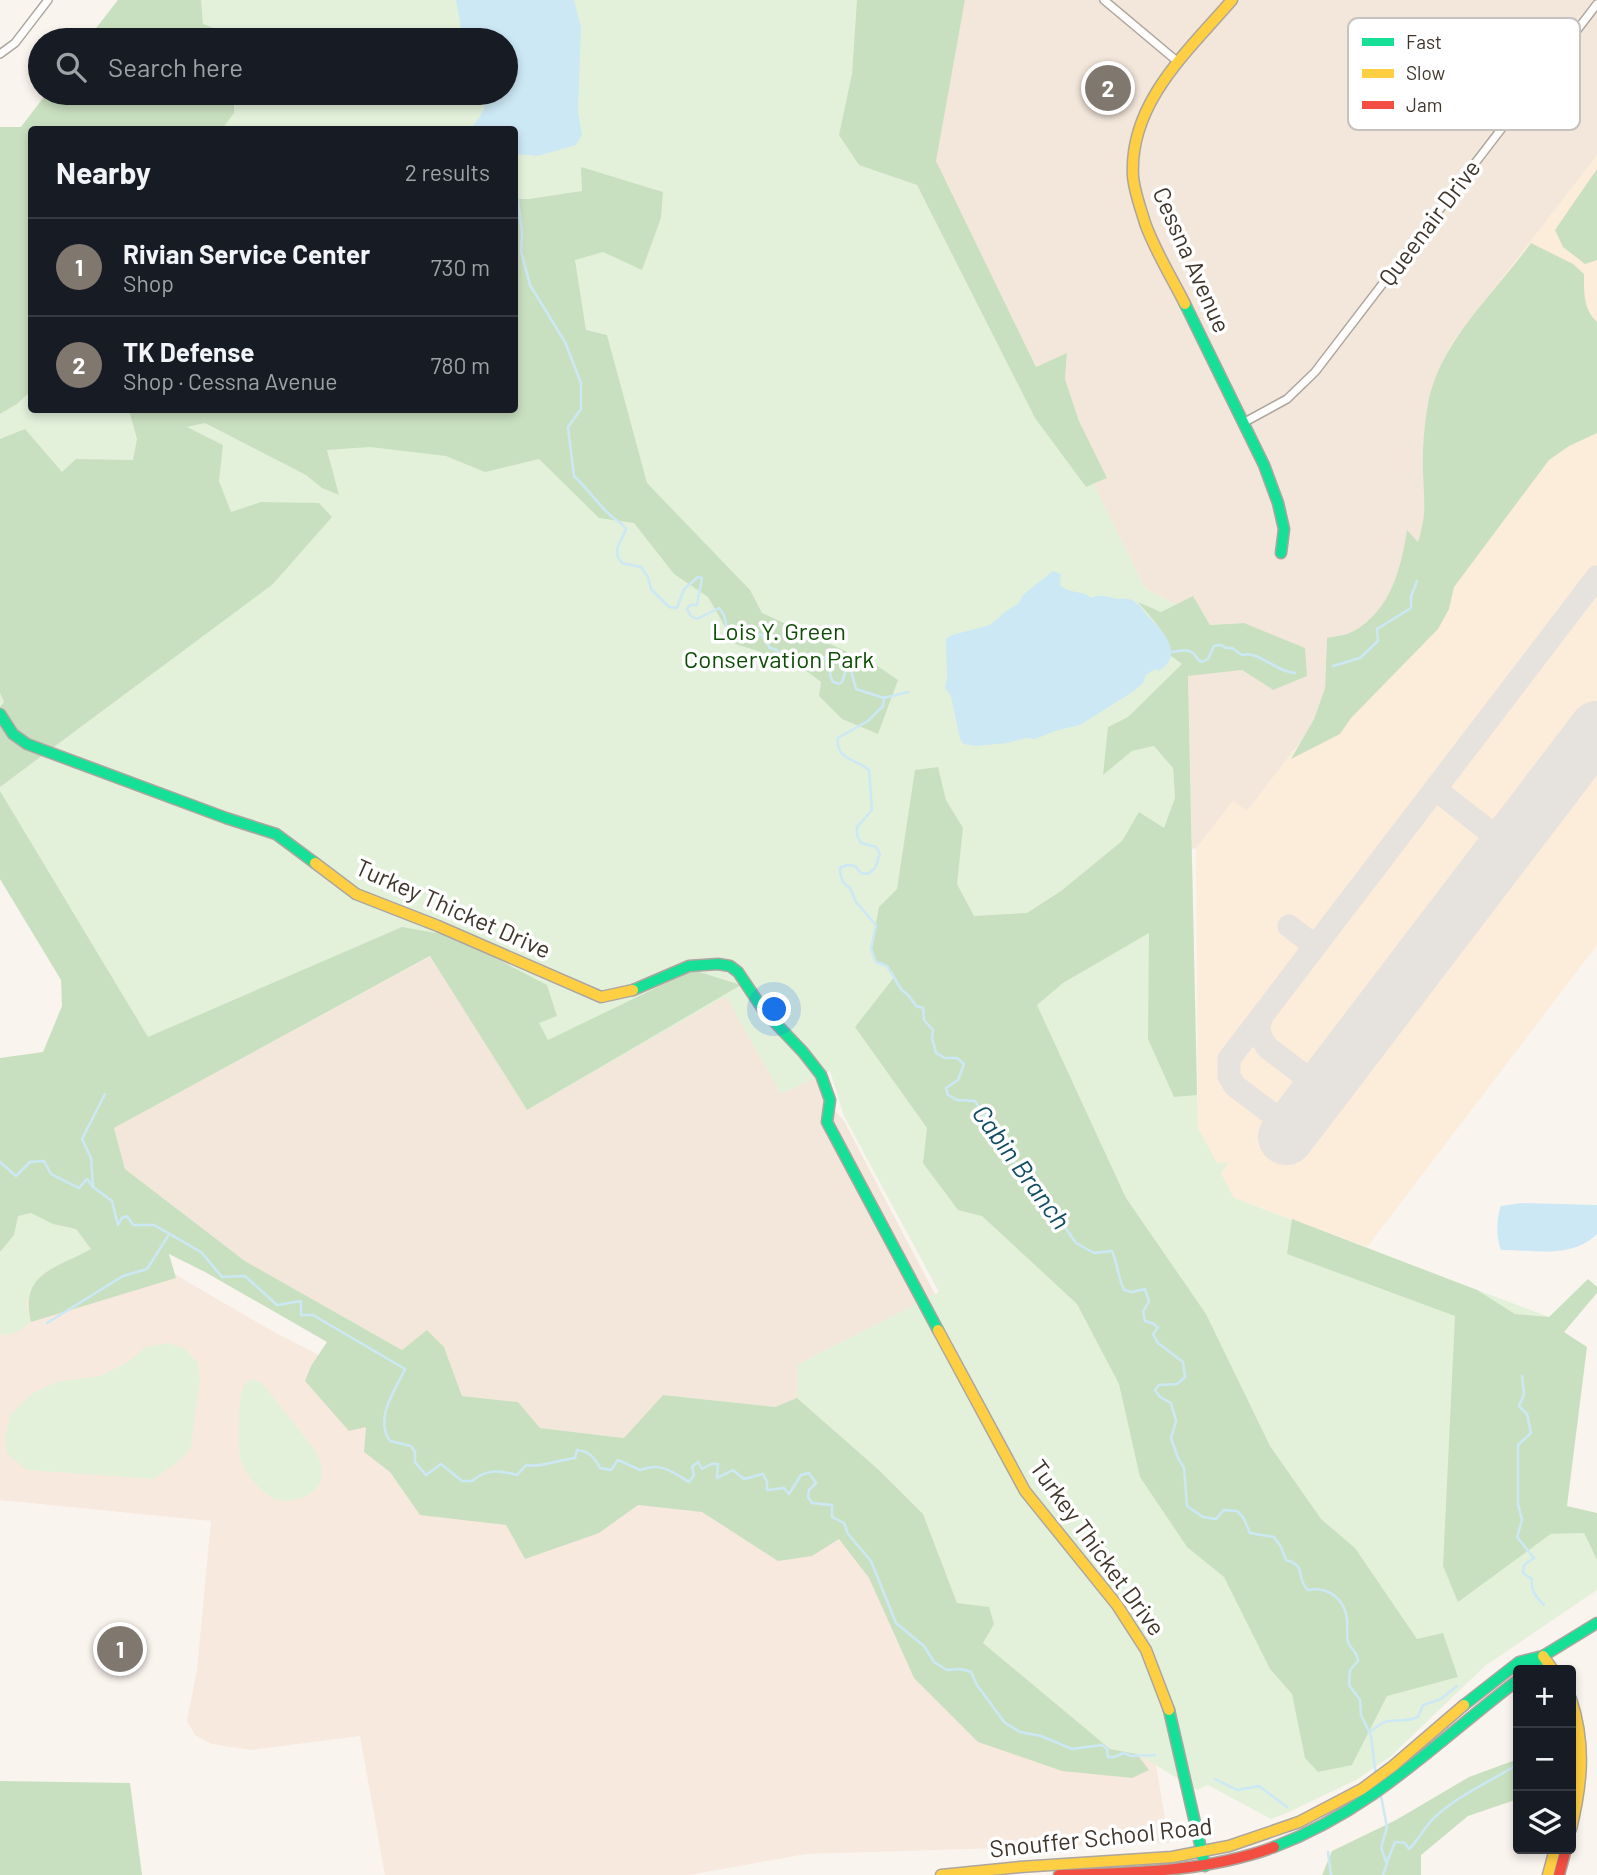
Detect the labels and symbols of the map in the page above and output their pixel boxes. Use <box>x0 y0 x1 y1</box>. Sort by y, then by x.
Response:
legend <box>1348 18 1580 130</box>
text: Fast <box>1406 30 1442 53</box>
text: Slow <box>1406 61 1445 84</box>
pin: 2 <box>1085 62 1131 114</box>
text: Jam <box>1406 93 1442 116</box>
street label: Queenair Drive <box>1372 153 1486 291</box>
street label: Cessna Avenue <box>1147 182 1237 337</box>
park label: Lois Y. Green Conservation Park <box>684 616 874 673</box>
street label: Turkey Thicket Drive <box>352 852 556 964</box>
your location <box>757 992 791 1026</box>
water label: Cabin Branch <box>967 1098 1078 1234</box>
street label: Turkey Thicket Drive <box>1025 1453 1172 1641</box>
pin: 1 <box>97 1623 143 1675</box>
street label: Snouffer School Road <box>988 1810 1214 1863</box>

